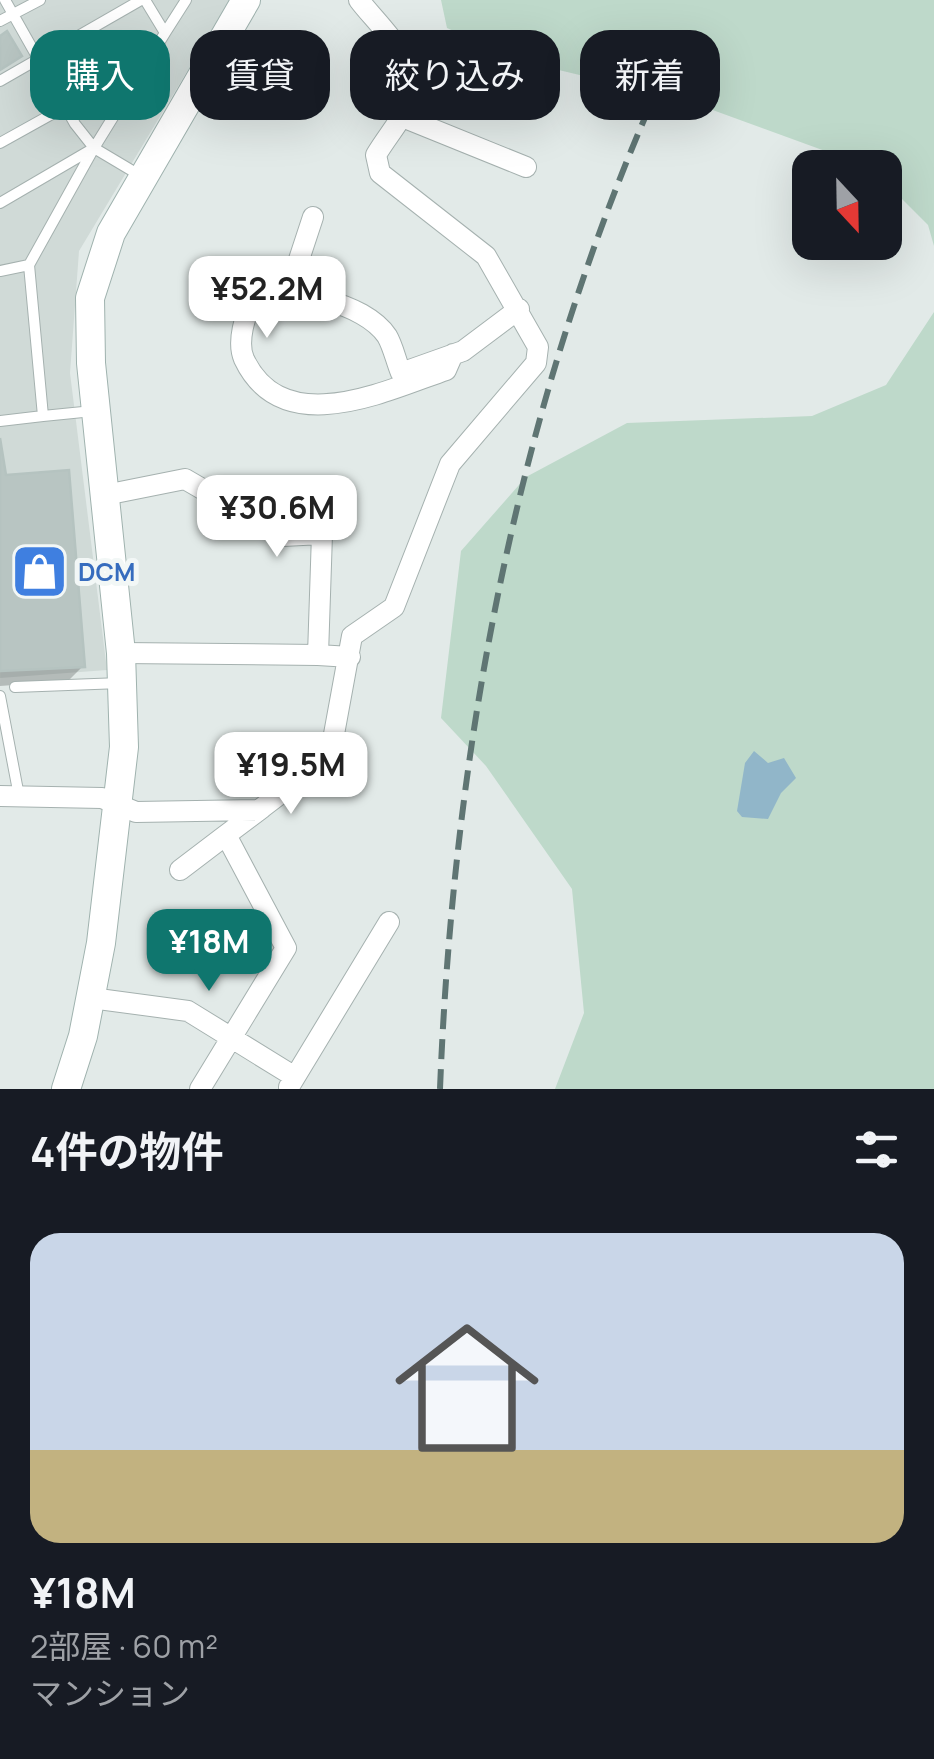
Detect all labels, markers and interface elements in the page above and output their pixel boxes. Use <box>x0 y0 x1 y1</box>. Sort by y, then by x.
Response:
chip: 購入 <box>30 30 170 120</box>
chip: 賃貸 <box>190 30 330 120</box>
chip: 絞り込み <box>350 30 560 120</box>
chip: 新着 <box>580 30 720 120</box>
north arrow <box>792 150 902 260</box>
map controls <box>792 150 902 260</box>
pin: ¥52.2M <box>186 256 348 341</box>
text: ¥52.2M <box>211 266 323 310</box>
pin: ¥30.6M <box>196 475 358 560</box>
text: ¥30.6M <box>219 485 335 529</box>
shop icon: DCM <box>9 541 69 601</box>
place label: DCM <box>78 554 135 589</box>
pin: ¥19.5M <box>210 732 372 817</box>
text: ¥19.5M <box>236 742 346 786</box>
pin: ¥18M <box>150 909 268 994</box>
text: ¥18M <box>169 919 249 963</box>
text: 4件の物件 <box>30 1122 224 1180</box>
icon: filters <box>849 1122 904 1177</box>
icon: home <box>377 1298 557 1478</box>
text: ¥18M <box>30 1563 136 1621</box>
text: 2部屋 · 60 m² <box>30 1624 218 1668</box>
text: マンション <box>30 1671 190 1715</box>

